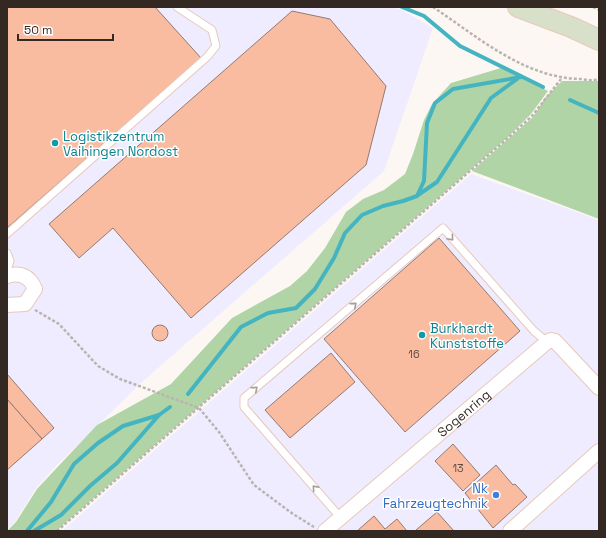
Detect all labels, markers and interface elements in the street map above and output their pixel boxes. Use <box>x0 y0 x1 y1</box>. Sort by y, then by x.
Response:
scale bar <box>18 16 113 42</box>
text: 50 m <box>24 22 52 38</box>
place label: Logistikzentrum Vaihingen Nordost <box>63 128 178 160</box>
marker: Logistikzentrum Vaihingen Nordost <box>50 138 60 148</box>
one-way arrow <box>447 233 454 241</box>
one-way arrow <box>349 302 357 309</box>
place label: Burkhardt Kunststoffe <box>430 320 504 352</box>
marker: Burkhardt Kunststoffe <box>417 330 427 340</box>
house number: 16 <box>408 347 420 361</box>
one-way arrow <box>250 386 258 394</box>
street label: Sogenring <box>434 386 494 441</box>
house number: 13 <box>452 461 464 475</box>
place label: Nk Fahrzeugtechnik <box>383 480 488 512</box>
one-way arrow <box>312 485 319 492</box>
marker: Nk Fahrzeugtechnik <box>491 490 501 500</box>

